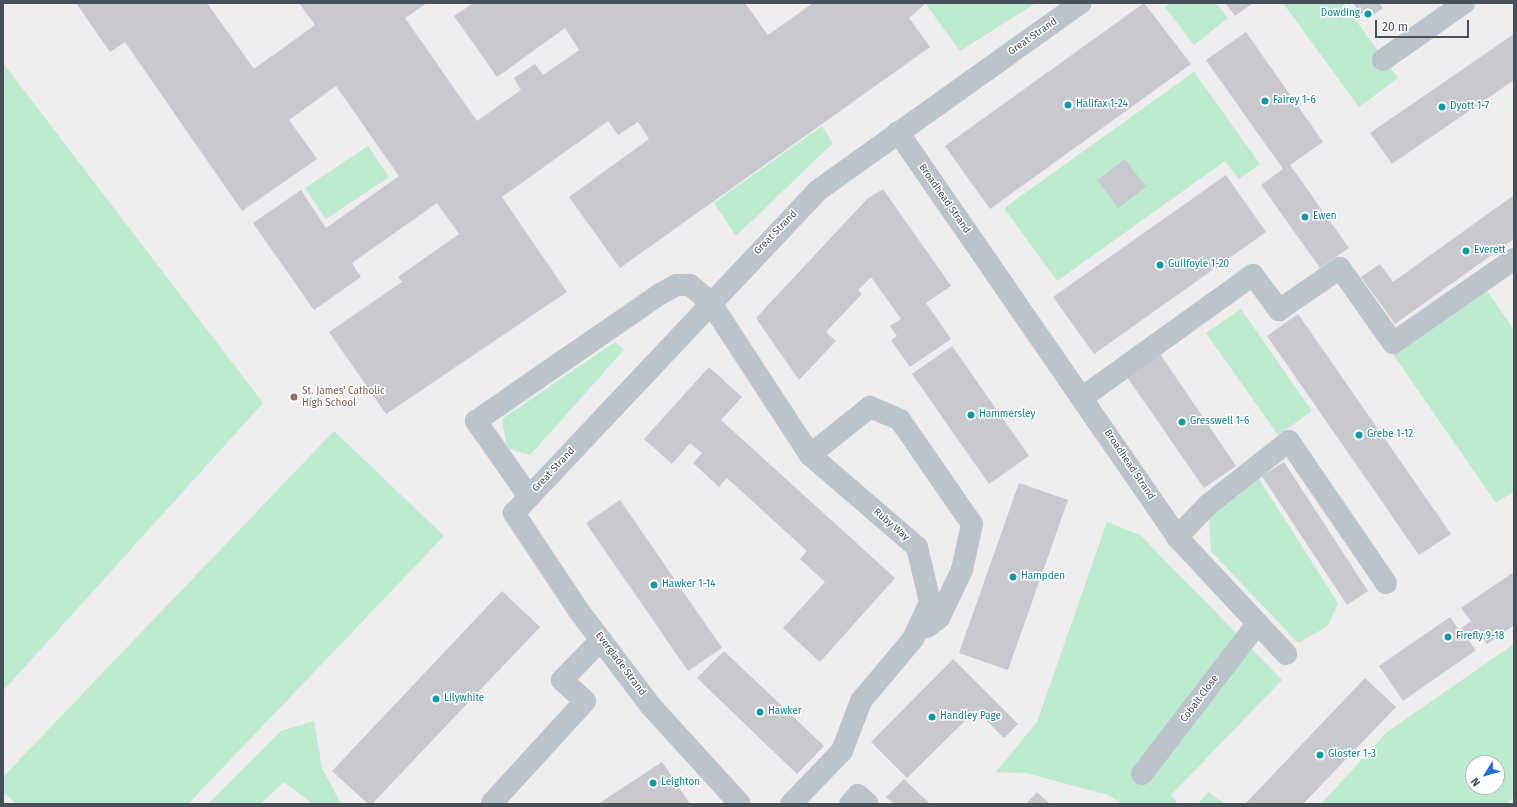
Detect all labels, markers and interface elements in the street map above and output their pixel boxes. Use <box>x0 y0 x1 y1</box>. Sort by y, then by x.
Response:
place label: Dowding <box>1321 8 1360 20</box>
marker: Dowding <box>1363 9 1373 19</box>
scale bar <box>1377 12 1471 38</box>
street label: Great Strand <box>1006 16 1060 58</box>
text: 20 m <box>1382 20 1408 34</box>
place label: Fairey 1-6 <box>1273 95 1316 107</box>
marker: Fairey 1-6 <box>1260 96 1270 106</box>
place label: Halifax 1-24 <box>1076 99 1128 111</box>
marker: Halifax 1-24 <box>1063 100 1073 110</box>
place label: Dyott 1-7 <box>1450 101 1489 113</box>
marker: Dyott 1-7 <box>1437 102 1447 112</box>
street label: Broadhead Strand <box>916 162 972 236</box>
street label: Great Strand <box>752 208 800 258</box>
place label: Ewen <box>1313 211 1337 223</box>
marker: Ewen <box>1300 212 1310 222</box>
place label: Everett <box>1474 245 1506 257</box>
marker: Everett <box>1461 246 1471 256</box>
place label: Guilfoyle 1-20 <box>1168 259 1229 271</box>
marker: Guilfoyle 1-20 <box>1155 260 1165 270</box>
place label: St. James' Catholic High School <box>302 385 385 408</box>
marker: St. James' Catholic High School <box>289 392 299 402</box>
place label: Hammersley <box>979 409 1035 421</box>
marker: Hammersley <box>966 410 976 420</box>
place label: Gresswell 1-6 <box>1190 416 1249 428</box>
marker: Gresswell 1-6 <box>1177 417 1187 427</box>
street label: Broadhead Strand <box>1101 428 1157 502</box>
place label: Grebe 1-12 <box>1367 429 1413 441</box>
marker: Grebe 1-12 <box>1354 430 1364 440</box>
street label: Great Strand <box>530 445 578 495</box>
street label: Ruby Way <box>871 506 911 544</box>
place label: Hampden <box>1021 571 1065 583</box>
marker: Hampden <box>1008 572 1018 582</box>
place label: Hawker 1-14 <box>662 579 716 591</box>
marker: Hawker 1-14 <box>649 580 659 590</box>
street label: Everglade Strand <box>592 630 648 698</box>
place label: Firefly 9-18 <box>1456 631 1504 643</box>
marker: Firefly 9-18 <box>1443 632 1453 642</box>
street label: Cobalt Close <box>1178 673 1222 725</box>
place label: Lilywhite <box>444 693 484 705</box>
marker: Lilywhite <box>431 694 441 704</box>
place label: Hawker <box>768 706 802 718</box>
marker: Hawker <box>755 707 765 717</box>
place label: Handley Page <box>940 711 1001 723</box>
marker: Handley Page <box>927 712 937 722</box>
place label: Gloster 1-3 <box>1328 749 1376 761</box>
marker: Gloster 1-3 <box>1315 750 1325 760</box>
north arrow <box>1465 755 1505 795</box>
text: N <box>1468 775 1483 789</box>
place label: Leighton <box>661 777 700 789</box>
marker: Leighton <box>648 778 658 788</box>

